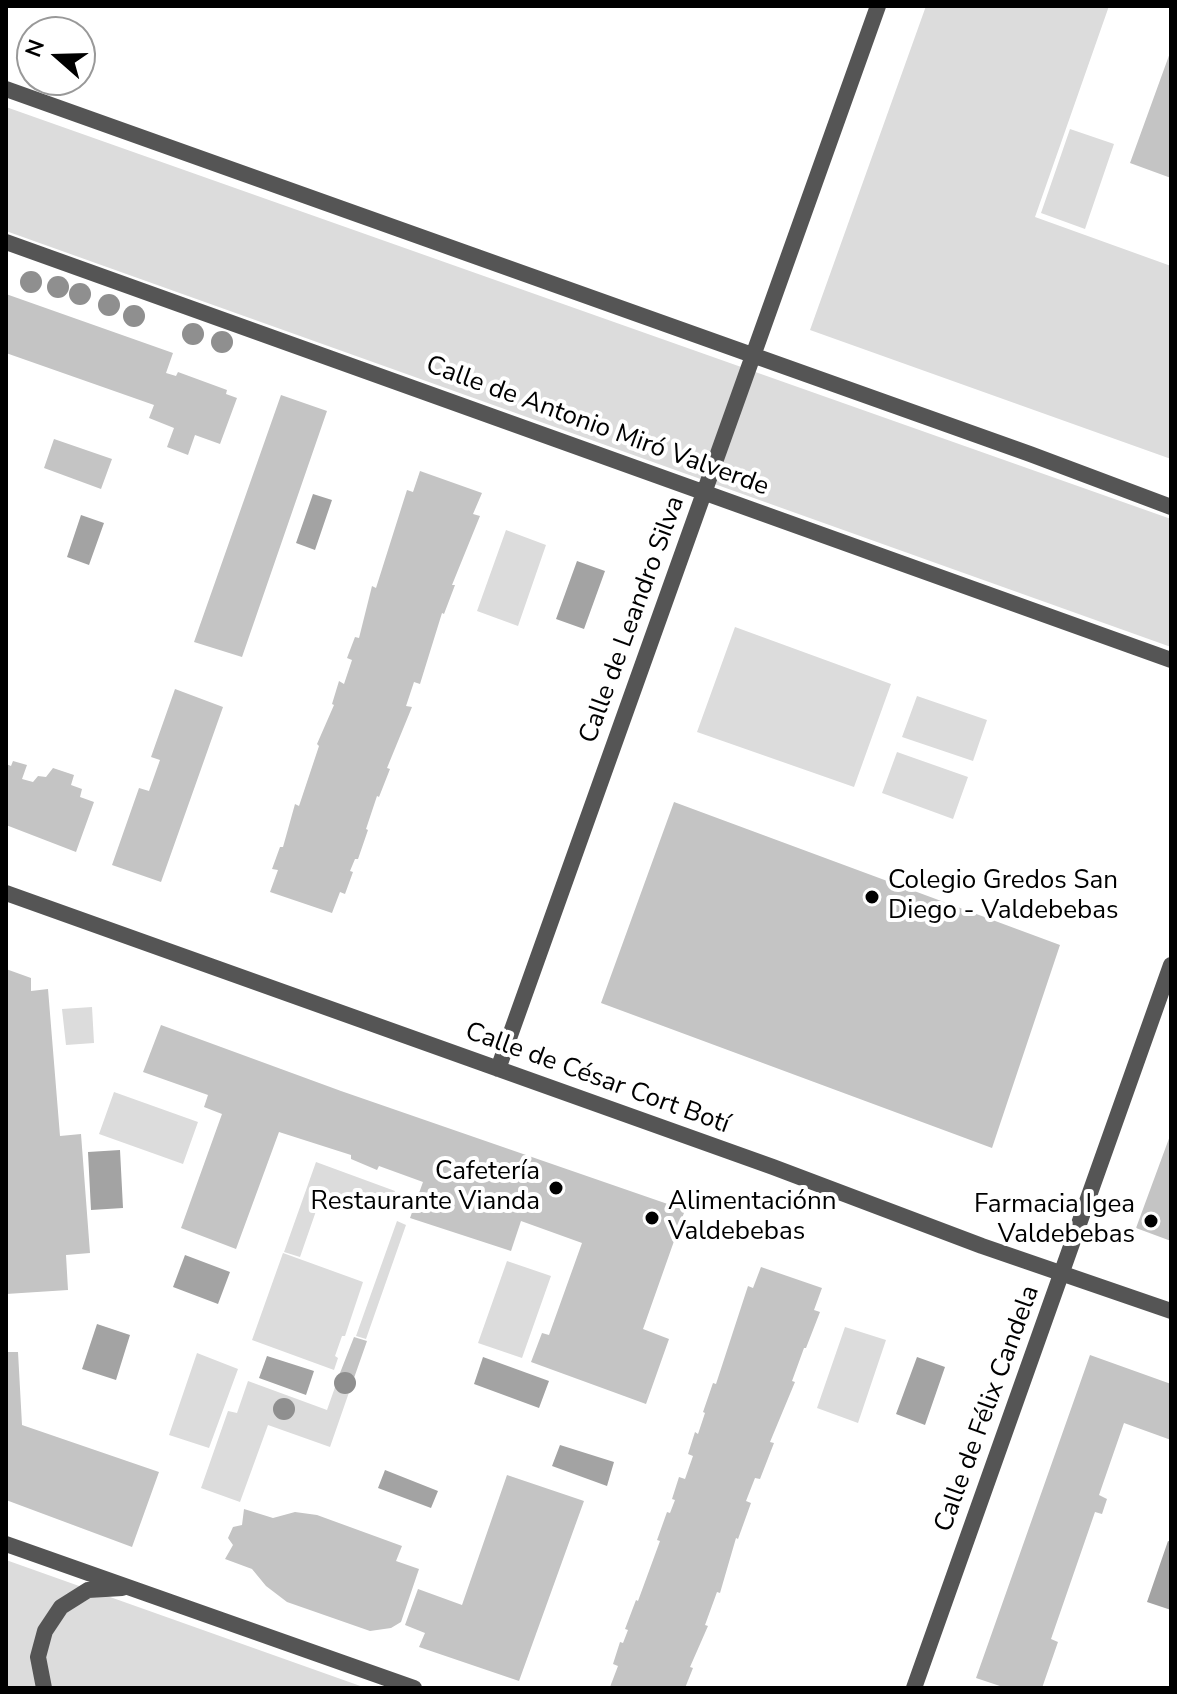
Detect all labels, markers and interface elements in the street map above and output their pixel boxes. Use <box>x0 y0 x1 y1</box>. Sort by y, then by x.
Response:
north arrow <box>16 16 96 96</box>
text: N <box>18 36 52 61</box>
street label: Calle de Antonio Miró Valverde <box>421 350 773 504</box>
street label: Calle de Leandro Silva <box>574 492 692 748</box>
place label: Colegio Gredos San Diego - Valdebebas <box>888 866 1118 928</box>
marker: Colegio Gredos San Diego - Valdebebas <box>863 888 881 906</box>
street label: Calle de César Cort Botí <box>461 1017 733 1141</box>
place label: Cafetería Restaurante Vianda <box>311 1157 540 1218</box>
marker: Cafetería Restaurante Vianda <box>547 1179 565 1197</box>
place label: Alimentaciónn Valdebebas <box>668 1187 836 1248</box>
place label: Farmacia Igea Valdebebas <box>974 1190 1135 1252</box>
marker: Alimentaciónn Valdebebas <box>643 1209 661 1227</box>
marker: Farmacia Igea Valdebebas <box>1142 1212 1160 1230</box>
street label: Calle de Félix Candela <box>929 1281 1047 1537</box>

